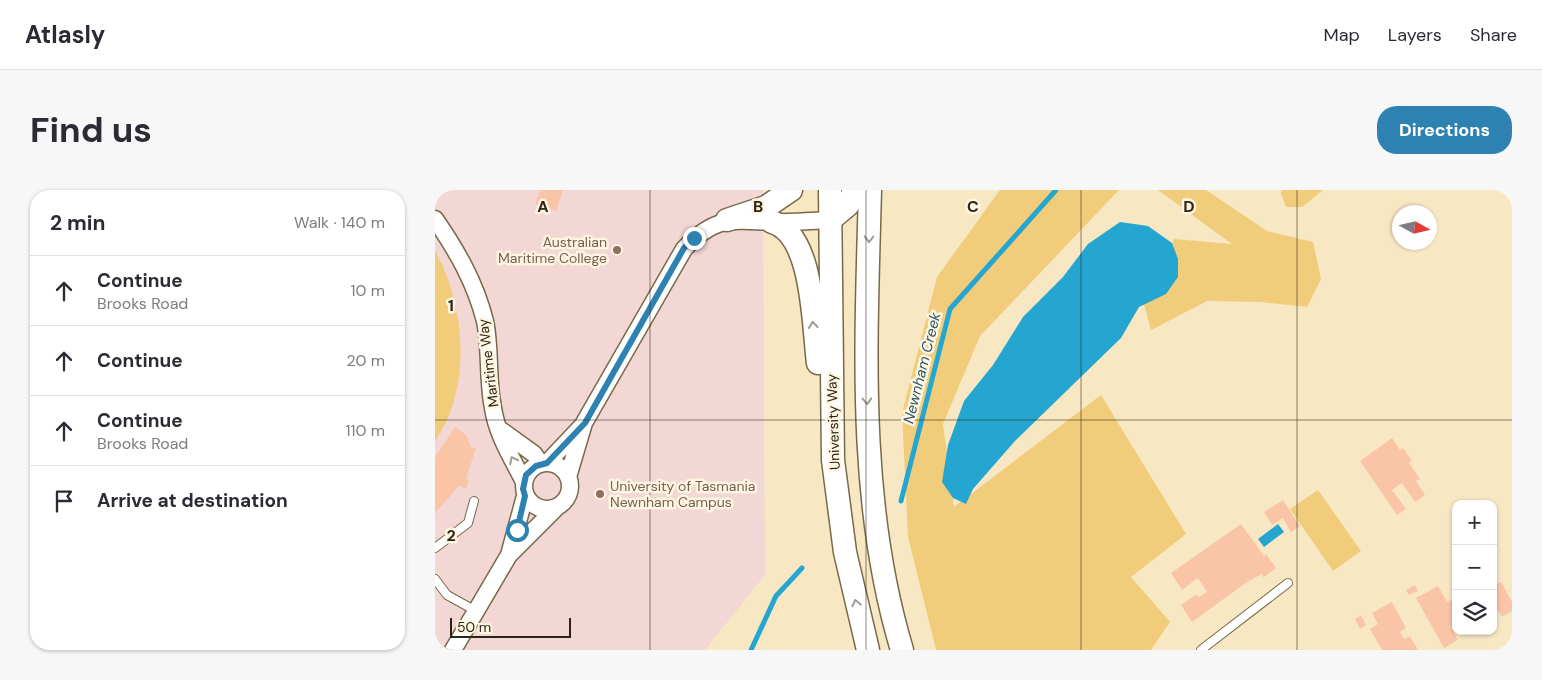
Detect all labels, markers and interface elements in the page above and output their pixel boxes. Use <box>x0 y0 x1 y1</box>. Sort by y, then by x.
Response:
text: Atlasly <box>25 19 105 50</box>
text: Map <box>1324 23 1360 47</box>
text: Layers <box>1388 23 1442 47</box>
text: Share <box>1470 23 1517 47</box>
button: Directions <box>1377 106 1512 154</box>
text: Find us <box>30 107 152 153</box>
text: A <box>537 196 549 217</box>
text: B <box>753 196 763 217</box>
text: C <box>967 196 979 217</box>
text: D <box>1183 196 1195 217</box>
north arrow <box>1392 205 1437 250</box>
text: 2 min <box>50 209 106 237</box>
text: Walk · 140 m <box>294 212 385 233</box>
route end <box>683 227 706 250</box>
place label: Australian Maritime College <box>498 233 607 267</box>
one-way arrow <box>863 235 874 243</box>
marker: Australian Maritime College <box>611 244 623 256</box>
text: Continue <box>97 268 183 293</box>
icon: ahead <box>50 277 78 305</box>
text: 10 m <box>351 280 385 301</box>
text: Brooks Road <box>97 293 188 314</box>
text: 1 <box>448 295 454 316</box>
water label: Newnham Creek <box>898 310 946 426</box>
street label: Maritime Way <box>474 318 502 408</box>
one-way arrow <box>808 321 819 329</box>
icon: ahead <box>50 347 78 375</box>
text: Continue <box>97 348 183 373</box>
text: 20 m <box>346 350 385 371</box>
street label: University Way <box>822 373 844 470</box>
one-way arrow <box>861 397 872 405</box>
text: Continue <box>97 408 183 433</box>
icon: ahead <box>50 417 78 445</box>
text: 110 m <box>346 420 385 441</box>
text: Brooks Road <box>97 433 188 454</box>
one-way arrow <box>509 456 519 465</box>
place label: University of Tasmania Newnham Campus <box>610 477 755 511</box>
icon: arrive <box>50 487 78 515</box>
text: Arrive at destination <box>97 488 288 513</box>
marker: University of Tasmania Newnham Campus <box>594 488 606 500</box>
map controls <box>1452 500 1497 635</box>
button: + <box>1452 500 1497 545</box>
route start <box>506 519 529 542</box>
text: 2 <box>446 525 456 546</box>
button: − <box>1452 545 1497 590</box>
button: layers <box>1452 590 1497 635</box>
one-way arrow <box>851 598 862 607</box>
scale bar <box>450 615 571 638</box>
text: 50 m <box>457 618 491 636</box>

